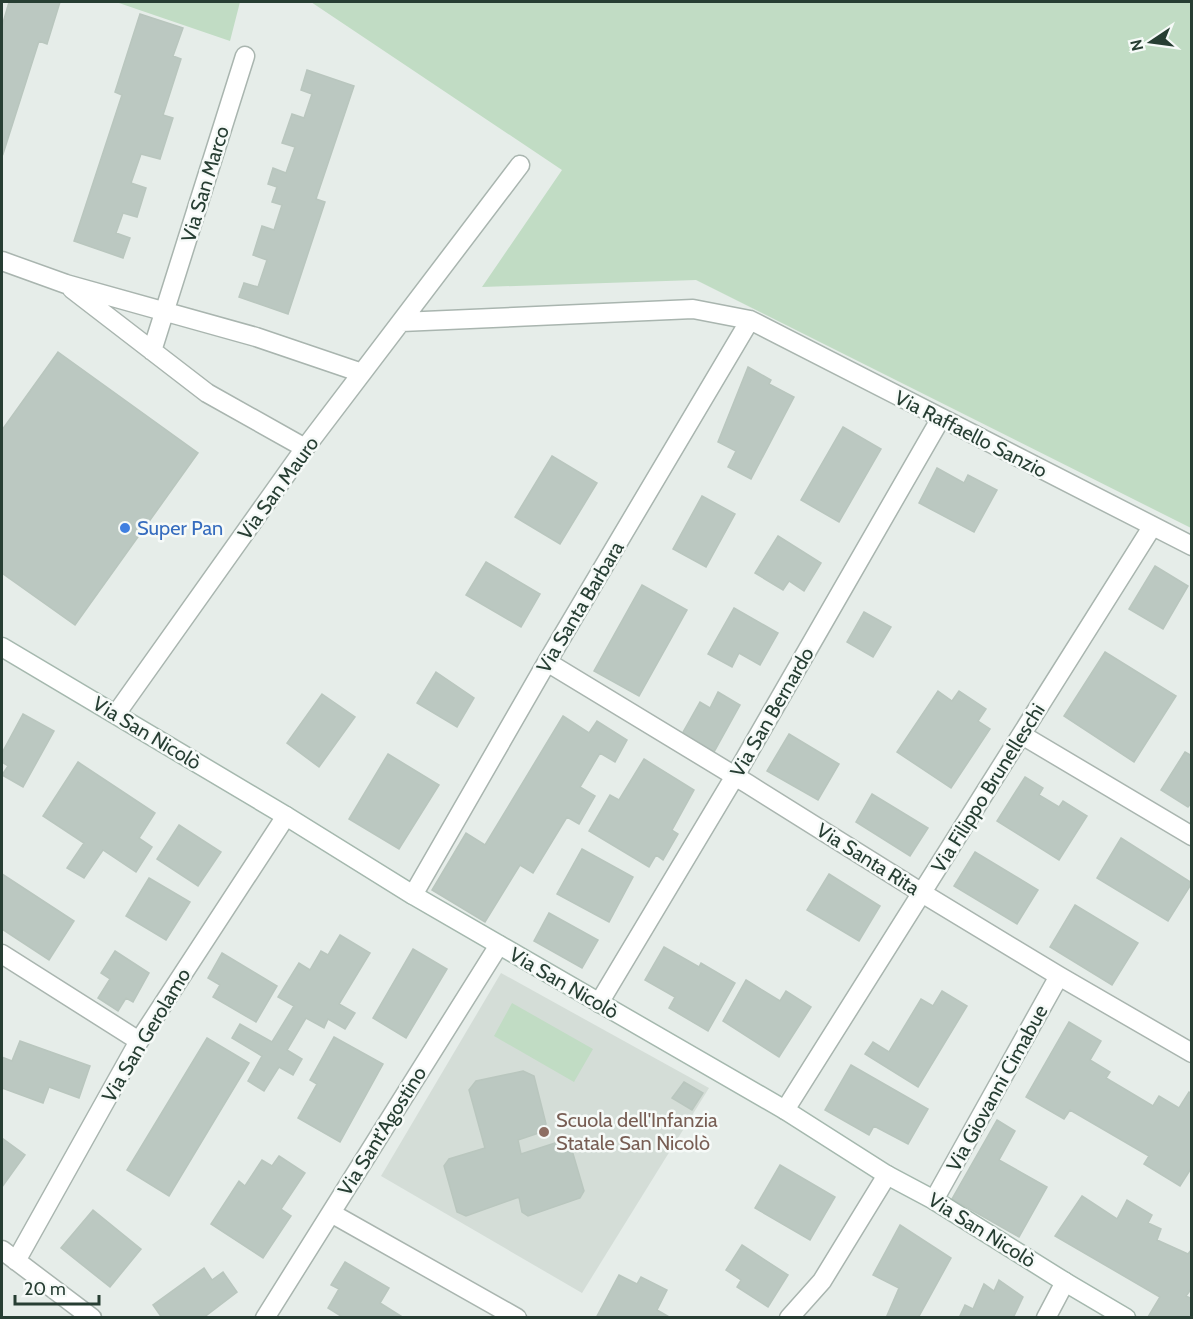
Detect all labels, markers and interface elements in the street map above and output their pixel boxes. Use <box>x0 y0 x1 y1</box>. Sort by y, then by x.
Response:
north arrow <box>1121 12 1181 72</box>
text: N <box>1126 38 1147 53</box>
street label: Via San Marco <box>176 123 234 245</box>
street label: Via Raffaello Sanzio <box>891 385 1051 483</box>
street label: Via San Mauro <box>233 432 323 544</box>
place label: Super Pan <box>137 516 223 540</box>
marker: Super Pan <box>118 521 132 535</box>
street label: Via Santa Barbara <box>531 537 629 677</box>
street label: Via San Bernardo <box>725 643 819 781</box>
street label: Via San Nicolò <box>88 691 206 775</box>
street label: Via Filippo Brunelleschi <box>926 699 1050 877</box>
street label: Via Santa Rita <box>812 818 924 900</box>
street label: Via San Nicolò <box>505 942 623 1024</box>
street label: Via San Gerolamo <box>97 964 195 1106</box>
street label: Via Giovanni Cimabue <box>941 1001 1053 1175</box>
street label: Via Sant'Agostino <box>333 1062 431 1200</box>
place label: Scuola dell'Infanzia Statale San Nicolò <box>556 1108 718 1155</box>
marker: Scuola dell'Infanzia Statale San Nicolò <box>537 1125 551 1139</box>
street label: Via San Nicolò <box>924 1187 1040 1273</box>
scale bar <box>15 1268 99 1306</box>
text: 20 m <box>24 1278 66 1300</box>

